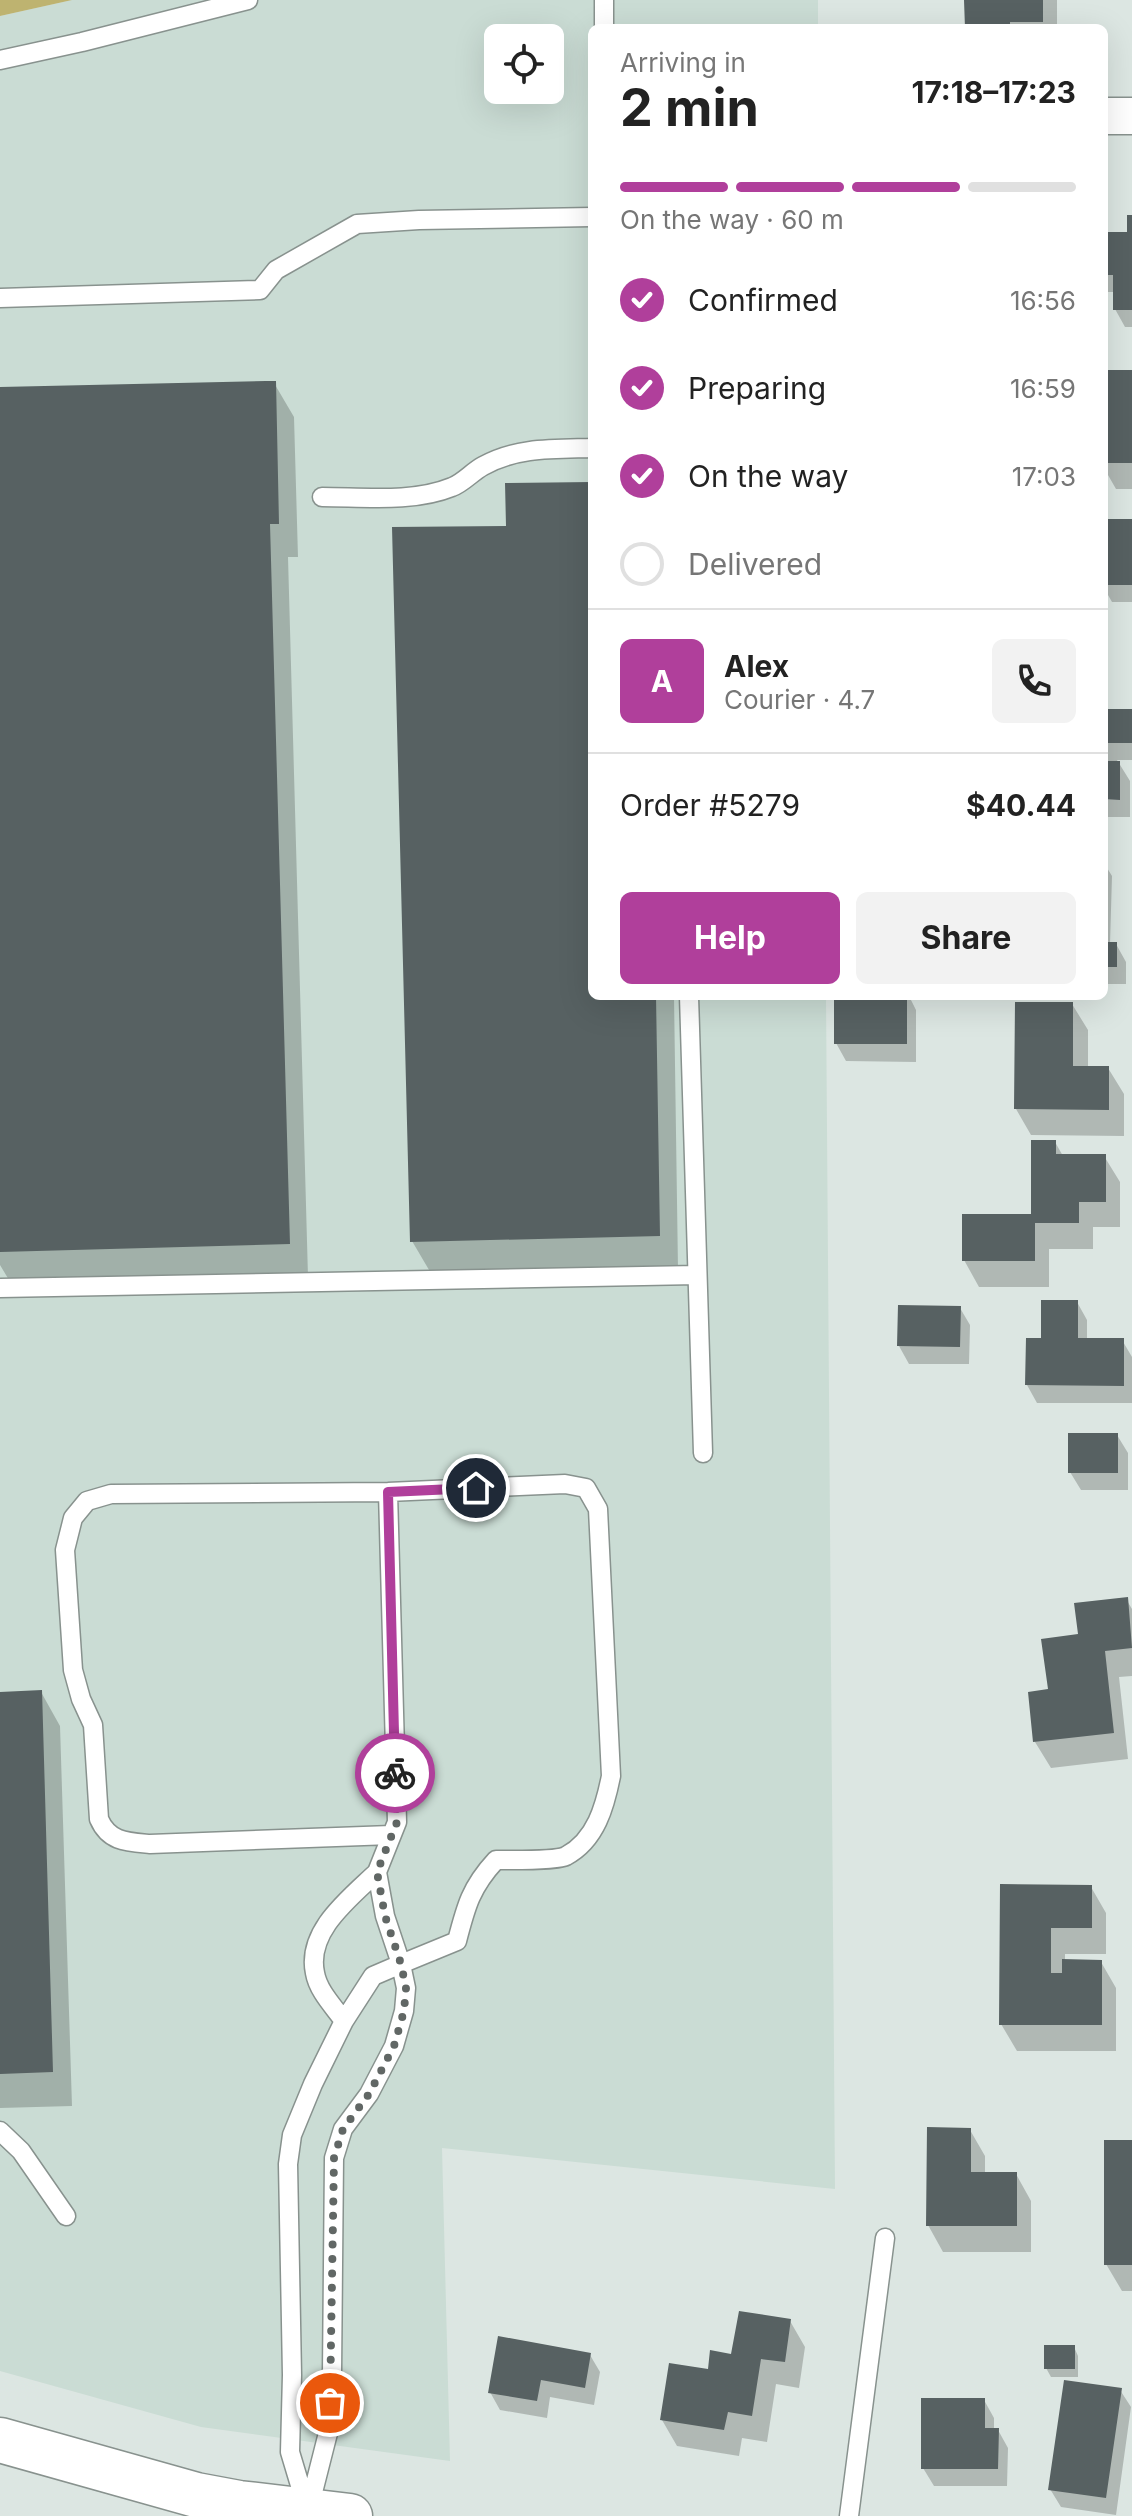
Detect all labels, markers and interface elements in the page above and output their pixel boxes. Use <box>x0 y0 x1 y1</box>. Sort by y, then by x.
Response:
map controls <box>484 24 564 104</box>
button: locate <box>484 24 564 104</box>
text: Arriving in <box>620 47 746 78</box>
text: 17:18–17:23 <box>911 74 1076 110</box>
text: 2 min <box>620 76 759 139</box>
text: On the way · 60 m <box>620 204 844 235</box>
icon: check <box>620 278 664 322</box>
text: Confirmed <box>688 282 838 318</box>
text: 16:56 <box>1010 285 1076 316</box>
icon: check <box>620 366 664 410</box>
text: Preparing <box>688 370 826 406</box>
text: 16:59 <box>1010 373 1076 404</box>
icon: check <box>620 454 664 498</box>
text: On the way <box>688 458 848 494</box>
text: 17:03 <box>1012 461 1076 492</box>
text: Delivered <box>688 546 822 582</box>
button: phone <box>992 639 1076 723</box>
text: Alex <box>724 648 789 684</box>
text: A <box>651 663 673 699</box>
text: Courier · 4.7 <box>724 684 875 715</box>
text: Order #5279 <box>620 787 800 823</box>
text: $40.44 <box>966 787 1076 823</box>
button: Help <box>620 892 840 984</box>
button: Share <box>856 892 1076 984</box>
pin <box>442 1454 510 1522</box>
icon: home <box>454 1466 498 1510</box>
courier <box>355 1733 435 1813</box>
icon: bike <box>373 1751 417 1795</box>
pin <box>296 2369 364 2437</box>
icon: bag <box>308 2381 352 2425</box>

